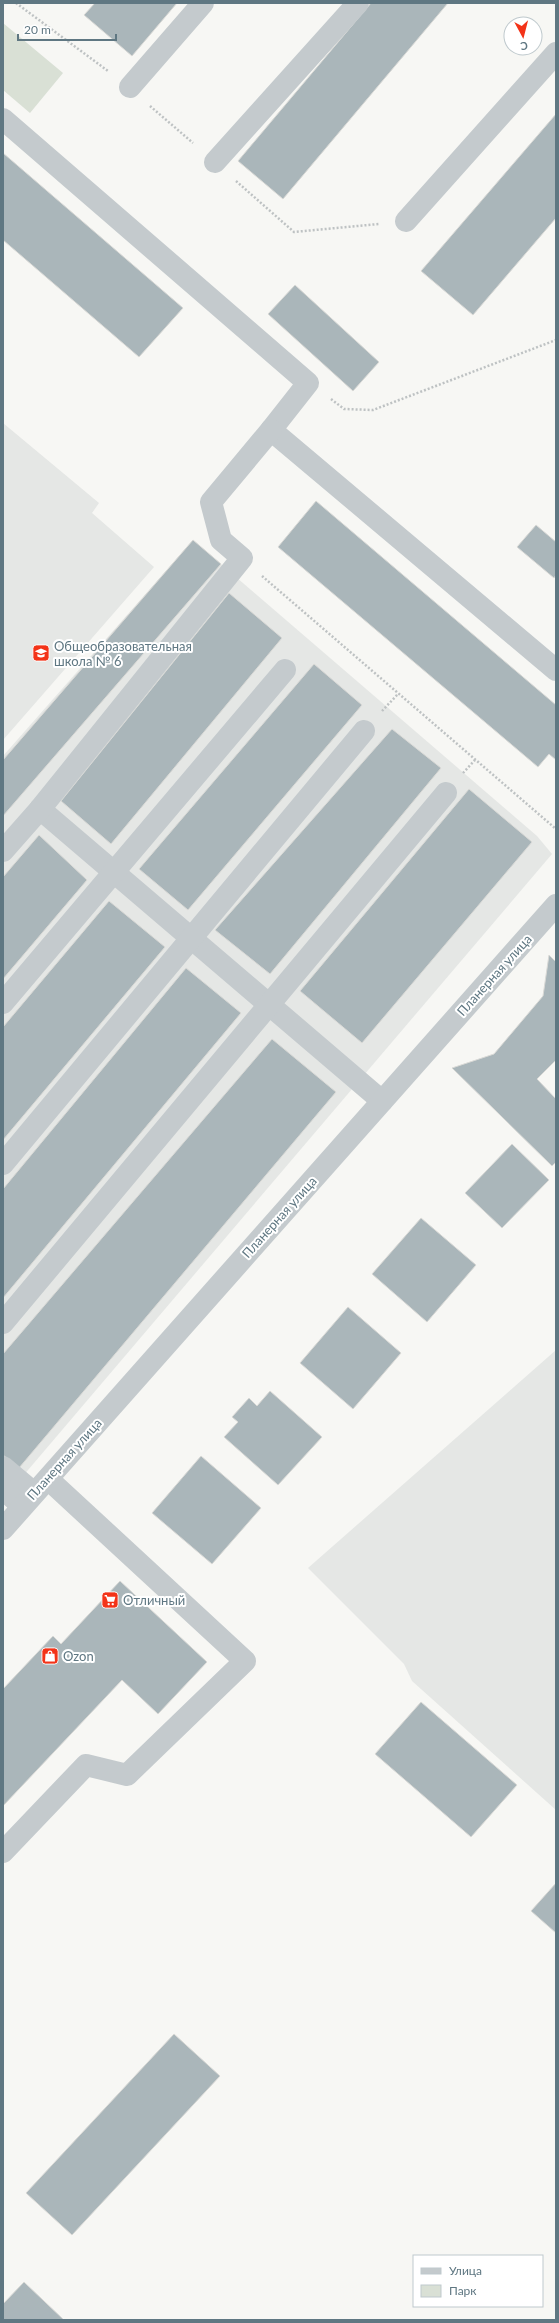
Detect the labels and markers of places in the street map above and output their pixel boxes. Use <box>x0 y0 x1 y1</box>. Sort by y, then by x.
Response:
place label: Общеобразовательная школа № 6 <box>54 638 192 669</box>
school or university icon: Общеобразовательная школа № 6 <box>31 643 51 663</box>
supermarket icon: Отличный <box>100 1590 120 1610</box>
place label: Отличный <box>123 1592 185 1608</box>
shop icon: Ozon <box>40 1646 60 1666</box>
place label: Ozon <box>63 1648 94 1664</box>

